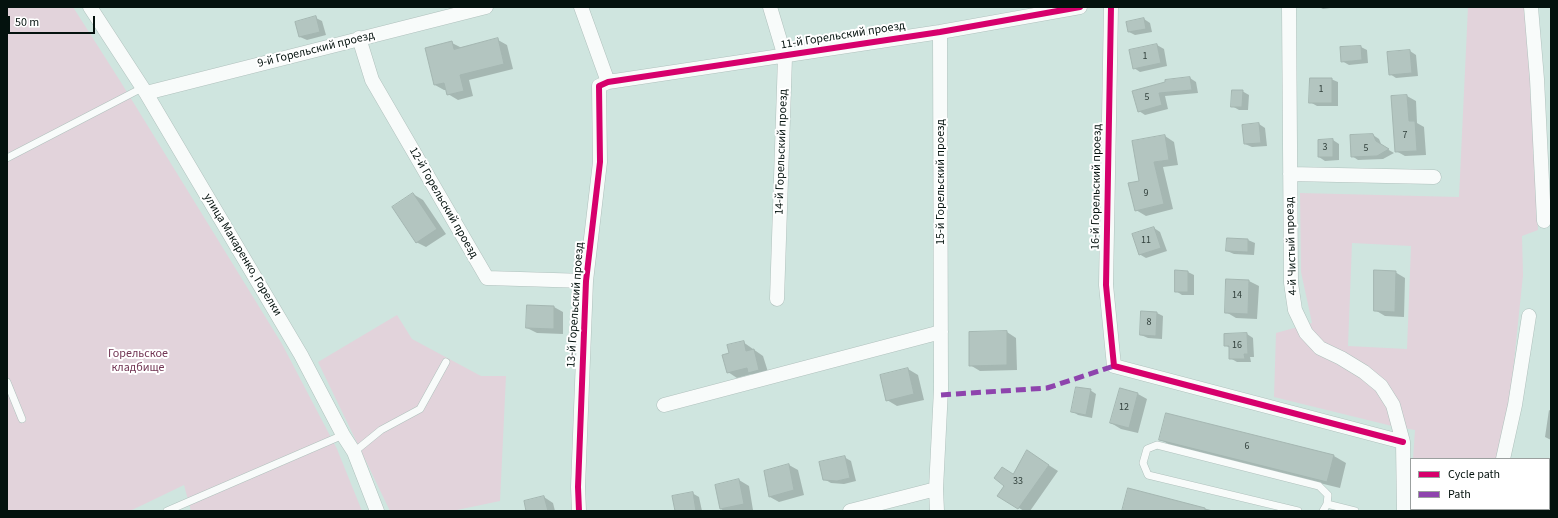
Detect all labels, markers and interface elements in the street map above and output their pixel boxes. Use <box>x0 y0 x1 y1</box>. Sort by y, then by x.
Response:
scale bar <box>10 8 97 34</box>
text: 50 m <box>15 14 39 31</box>
street label: 11-й Горельский проезд <box>780 19 906 53</box>
street label: 9-й Горельский проезд <box>256 29 376 71</box>
house number: 1 <box>1143 51 1147 63</box>
house number: 1 <box>1319 84 1323 96</box>
street label: 14-й Горельский проезд <box>773 89 791 215</box>
house number: 5 <box>1145 92 1149 104</box>
street label: 15-й Горельский проезд <box>934 119 948 245</box>
street label: 16-й Горельский проезд <box>1089 124 1105 250</box>
house number: 7 <box>1403 130 1407 142</box>
house number: 3 <box>1323 142 1327 154</box>
house number: 5 <box>1364 143 1368 155</box>
street label: 12-й Горельский проезд <box>405 145 481 261</box>
house number: 9 <box>1144 188 1148 200</box>
street label: улица Макаренко, Горелки <box>200 191 284 319</box>
street label: 4-й Чистый проезд <box>1283 196 1301 296</box>
house number: 11 <box>1141 235 1151 247</box>
street label: 13-й Горельский проезд <box>564 242 588 368</box>
house number: 14 <box>1232 290 1242 302</box>
house number: 8 <box>1147 317 1151 329</box>
house number: 16 <box>1232 340 1242 352</box>
park label: Горельское кладбище <box>108 347 168 375</box>
house number: 12 <box>1119 402 1129 414</box>
house number: 6 <box>1245 441 1249 453</box>
legend <box>1410 458 1550 510</box>
text: Cycle path <box>1448 466 1500 483</box>
house number: 33 <box>1013 476 1023 488</box>
text: Path <box>1448 486 1471 503</box>

